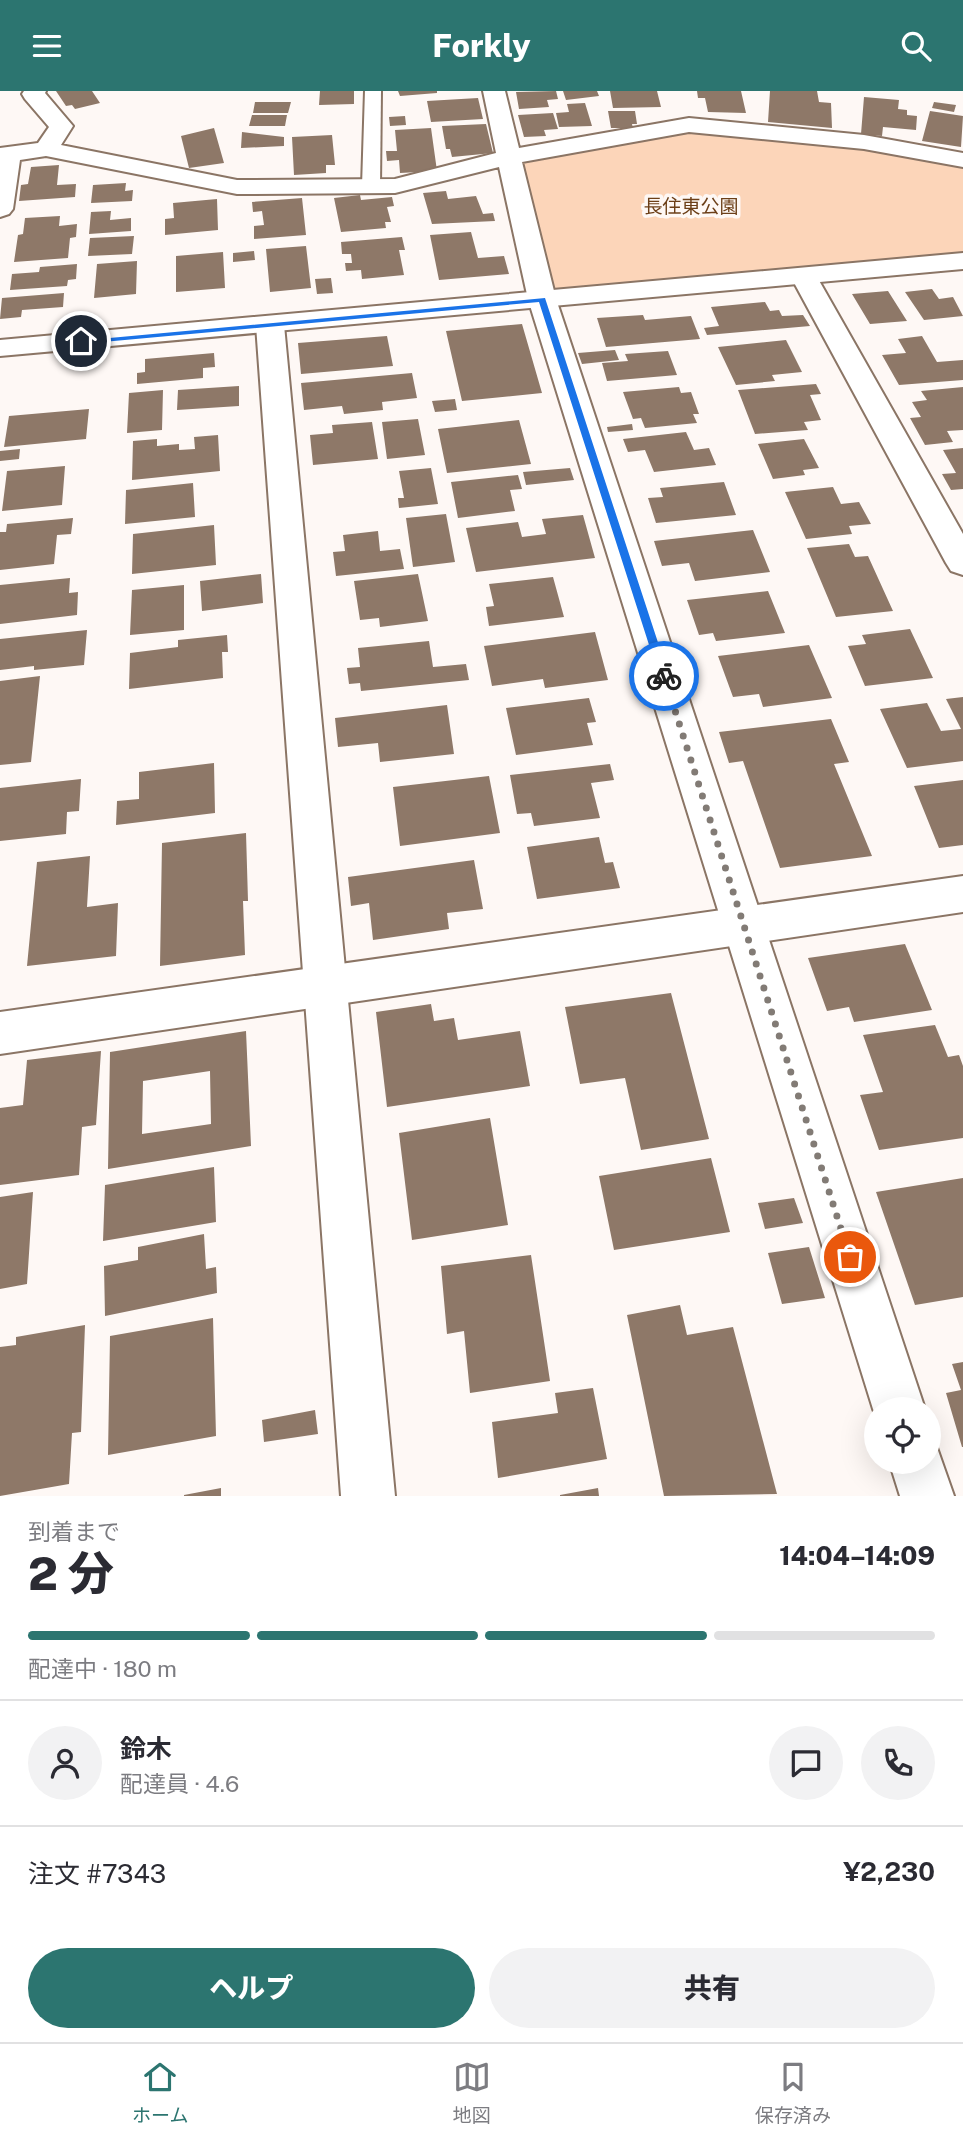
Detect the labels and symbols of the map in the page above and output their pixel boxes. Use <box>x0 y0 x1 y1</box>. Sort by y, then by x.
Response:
park label: 長住東公園 <box>643 195 739 217</box>
pin <box>51 311 111 371</box>
courier <box>629 641 699 711</box>
pin <box>820 1227 880 1287</box>

